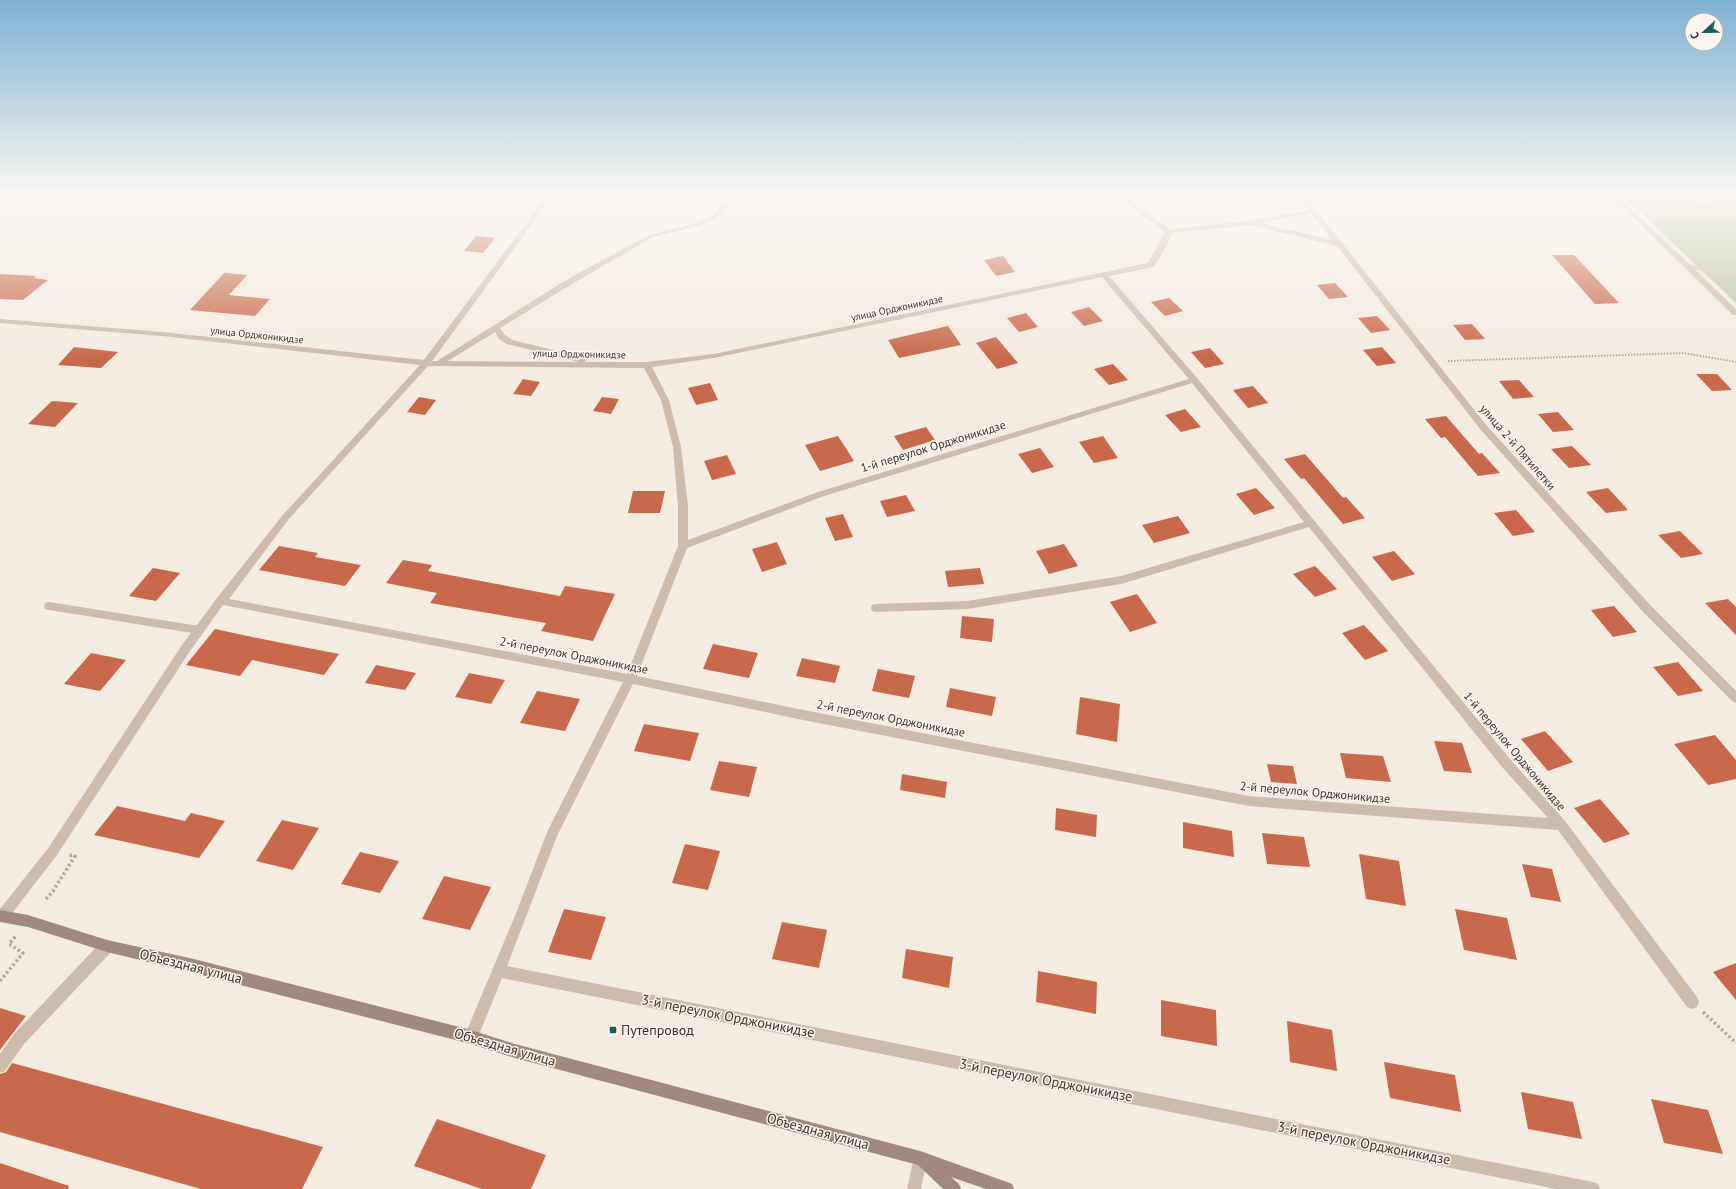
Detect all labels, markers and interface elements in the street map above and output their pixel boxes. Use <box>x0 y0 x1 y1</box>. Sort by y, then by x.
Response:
north arrow <box>1684 12 1724 52</box>
text: С <box>1687 30 1702 41</box>
street label: улица Орджоникидзе <box>850 292 944 324</box>
street label: улица Орджоникидзе <box>210 324 304 346</box>
street label: улица Орджоникидзе <box>532 347 626 361</box>
street label: улица 2-й Пятилетки <box>1477 401 1559 493</box>
street label: 1-й переулок Орджоникидзе <box>859 417 1007 475</box>
street label: 2-й переулок Орджоникидзе <box>498 633 650 677</box>
street label: 1-й переулок Орджоникидзе <box>1461 688 1569 814</box>
street label: 2-й переулок Орджоникидзе <box>815 696 967 740</box>
street label: 2-й переулок Орджоникидзе <box>1239 778 1391 806</box>
street label: Объездная улица <box>138 945 244 987</box>
street label: 3-й переулок Орджоникидзе <box>640 990 816 1042</box>
place label: Путепровод <box>621 1021 694 1039</box>
street label: Объездная улица <box>452 1024 558 1070</box>
marker: Путепровод <box>608 1025 618 1035</box>
street label: 3-й переулок Орджоникидзе <box>958 1054 1134 1106</box>
street label: Объездная улица <box>765 1109 871 1153</box>
street label: 3-й переулок Орджоникидзе <box>1276 1117 1452 1169</box>

